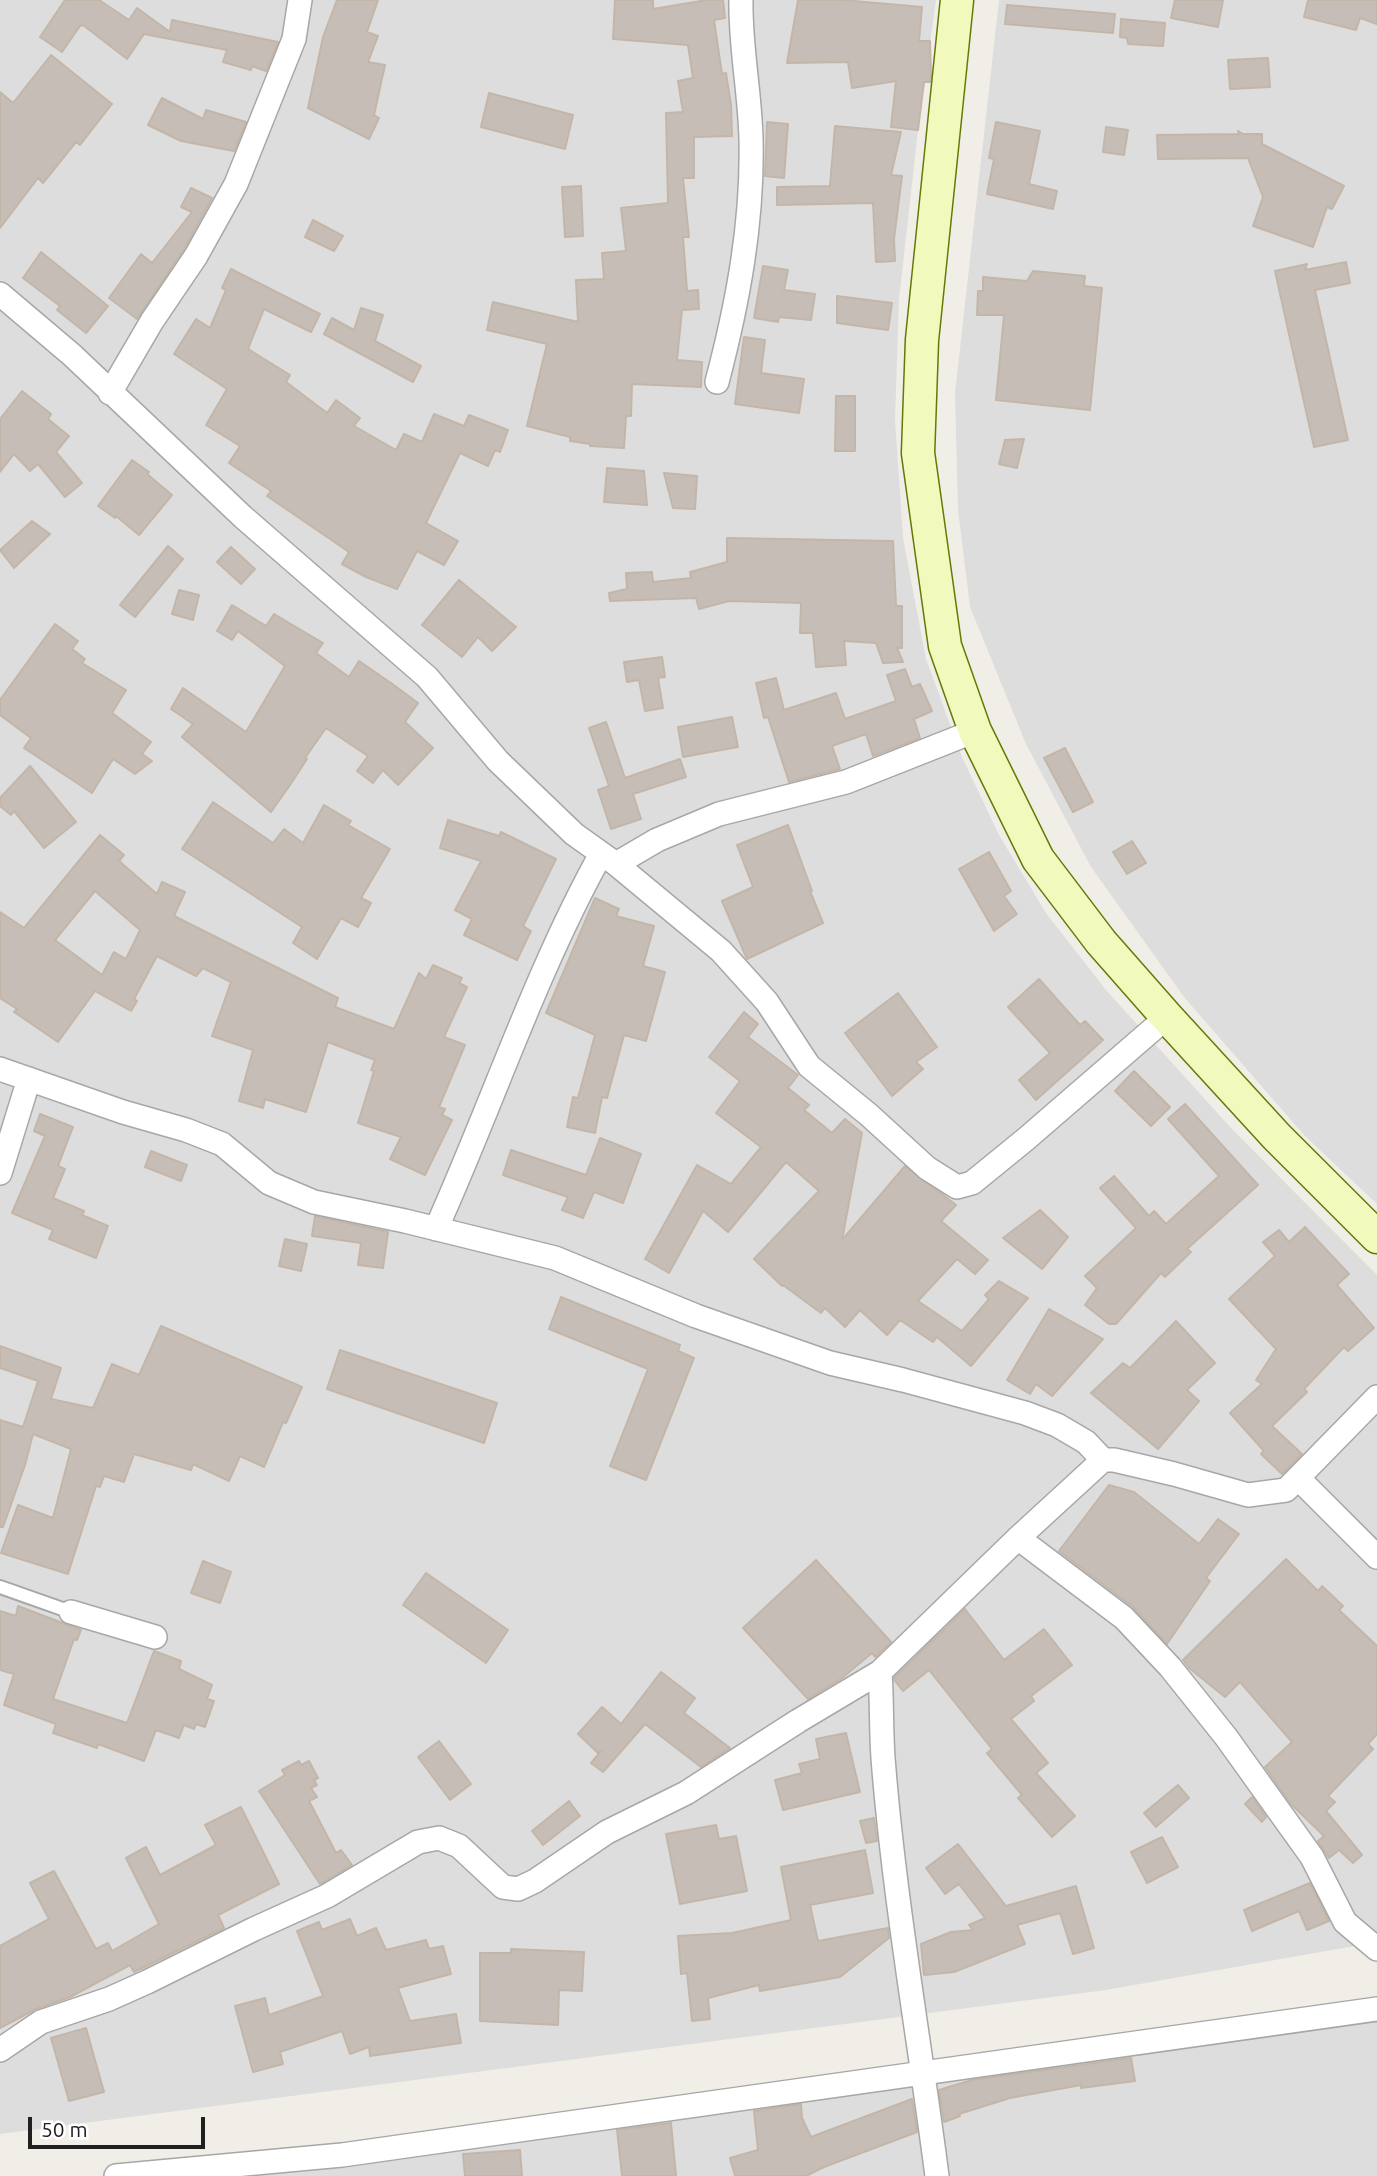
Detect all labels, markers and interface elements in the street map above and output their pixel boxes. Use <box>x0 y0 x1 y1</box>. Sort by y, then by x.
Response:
scale bar <box>32 2102 208 2146</box>
text: 50 m <box>41 2117 88 2141</box>

